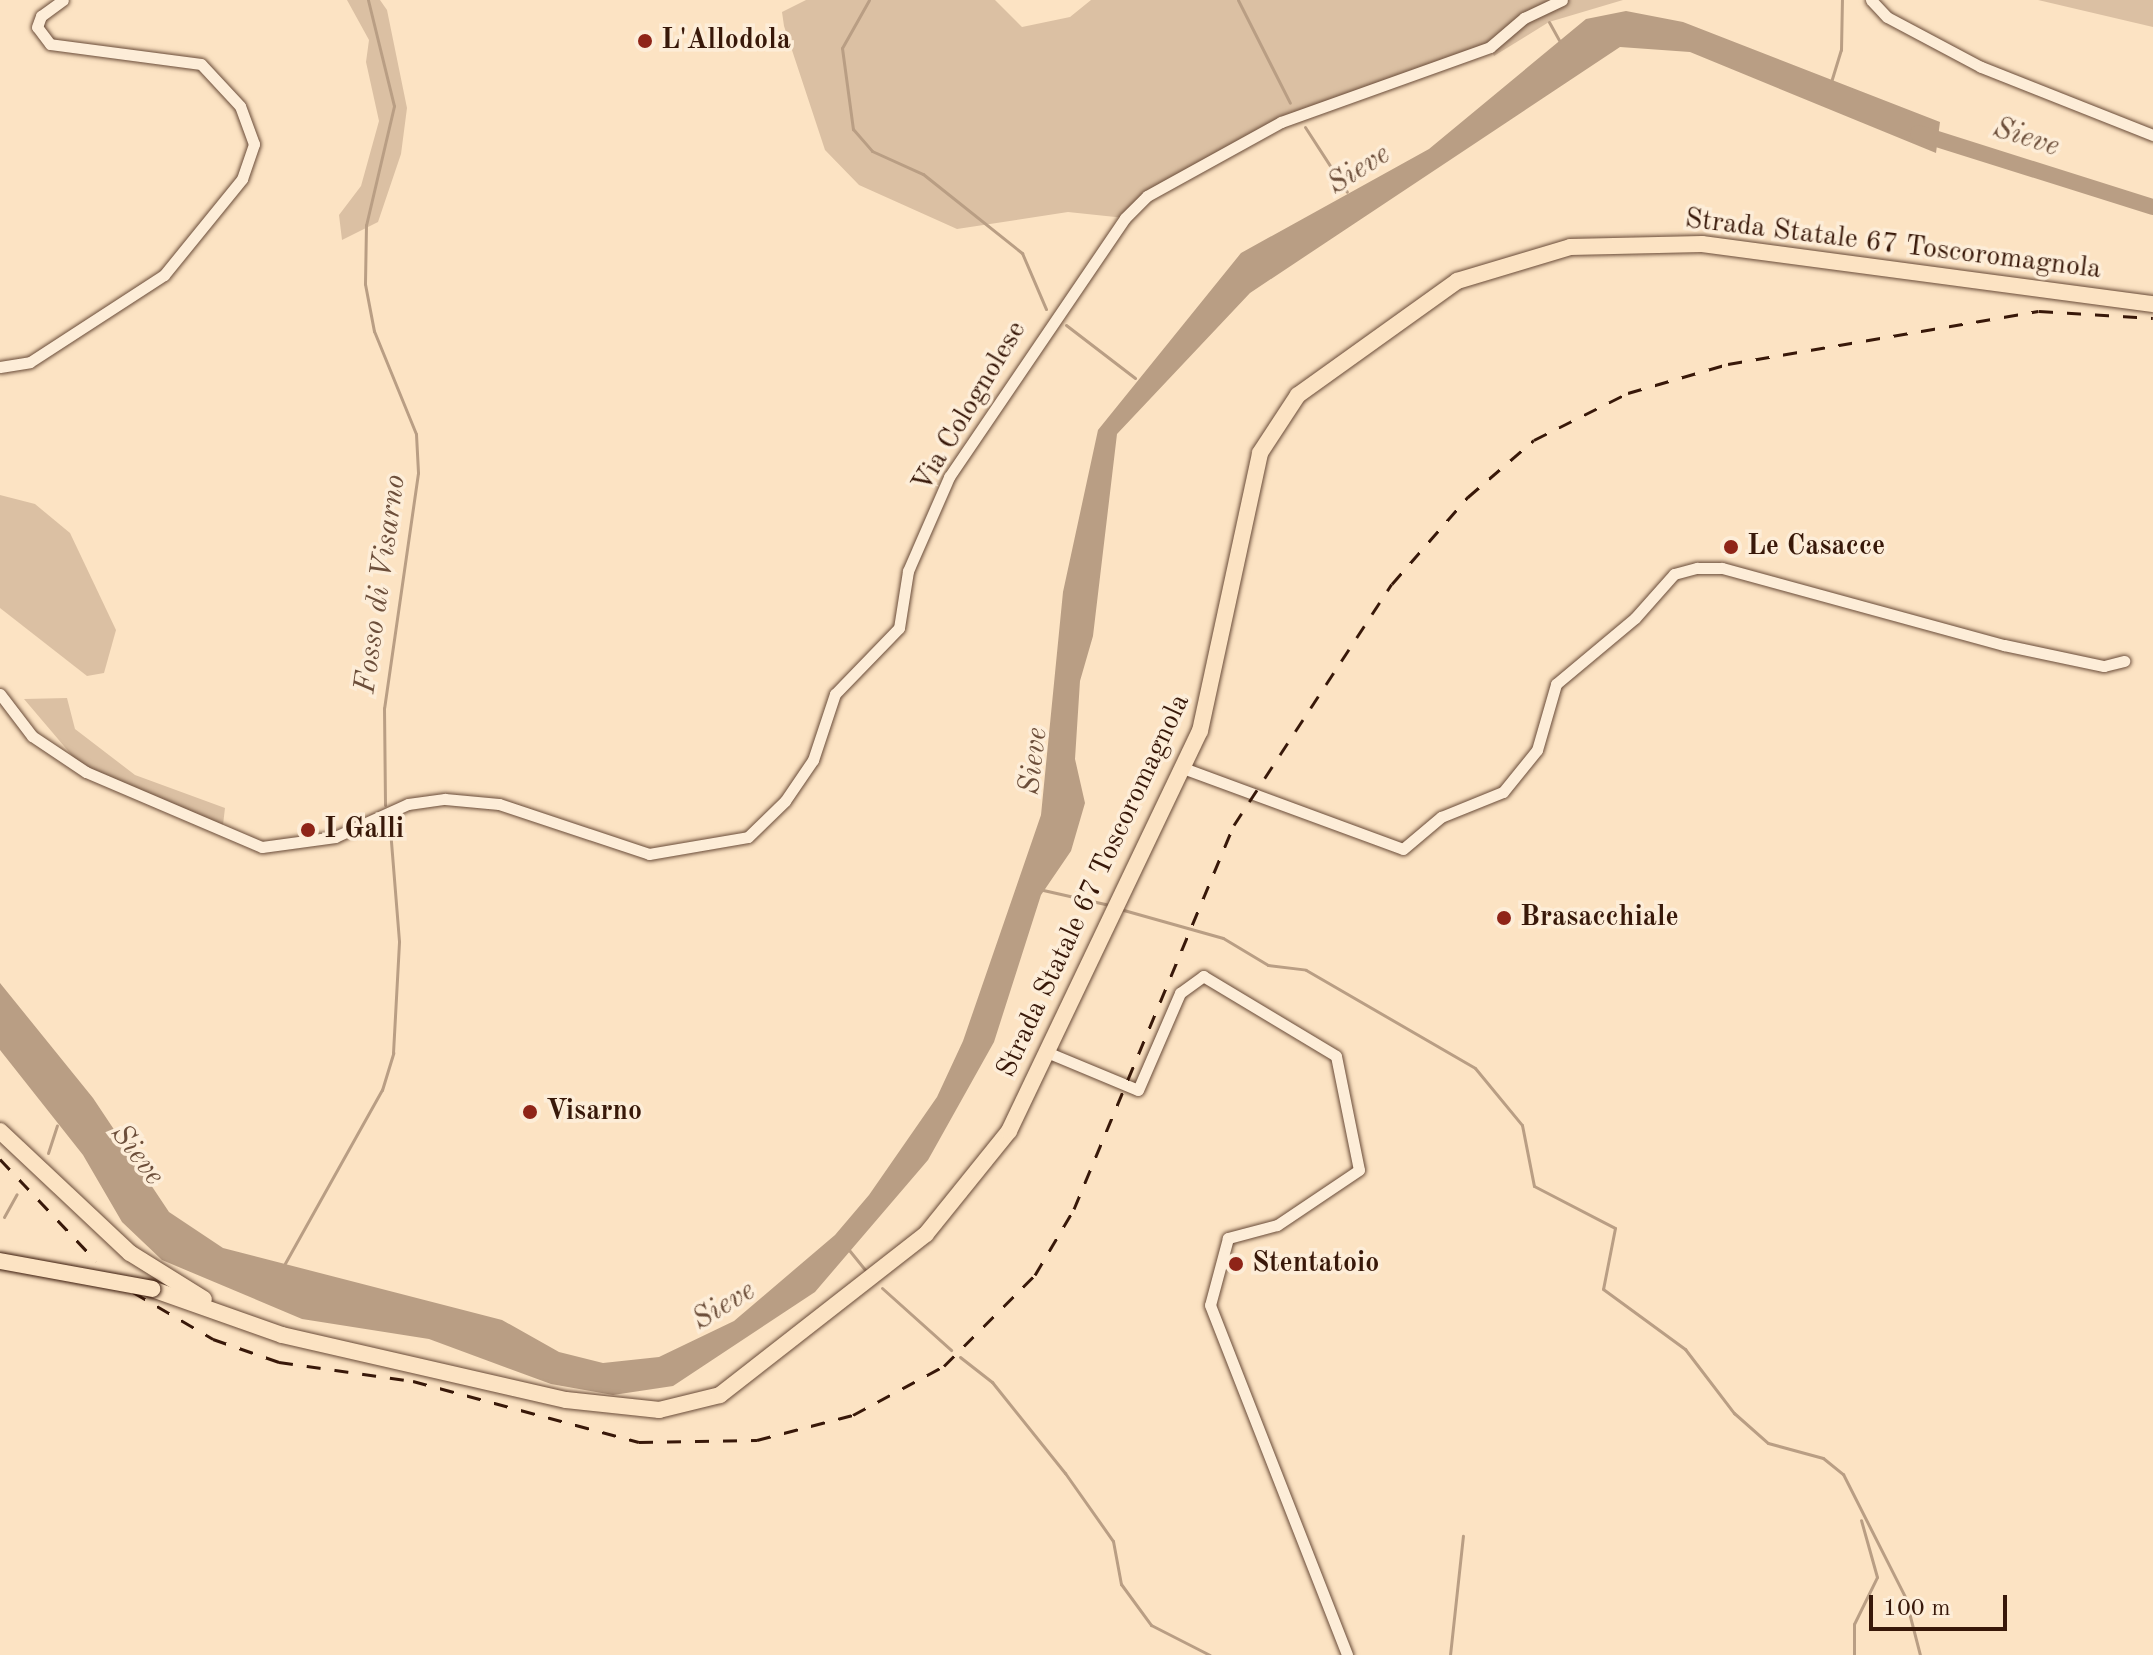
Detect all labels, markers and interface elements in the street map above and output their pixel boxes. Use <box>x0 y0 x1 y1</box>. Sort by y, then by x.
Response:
place label: L'Allodola <box>661 24 791 58</box>
marker: L'Allodola <box>636 32 654 50</box>
water label: Sieve <box>1988 110 2064 166</box>
water label: Sieve <box>1321 137 1397 203</box>
street label: Strada Statale 67 Toscoromagnola <box>1683 203 2103 287</box>
street label: Via Colognolese <box>906 315 1034 499</box>
water label: Fosso di Visarno <box>348 472 414 696</box>
place label: Le Casacce <box>1747 530 1885 564</box>
marker: Le Casacce <box>1722 538 1740 556</box>
street label: Strada Statale 67 Toscoromagnola <box>990 689 1198 1083</box>
water label: Sieve <box>1012 725 1056 797</box>
place label: I Galli <box>324 813 404 847</box>
marker: I Galli <box>299 821 317 839</box>
place label: Brasacchiale <box>1520 901 1679 935</box>
marker: Brasacchiale <box>1495 909 1513 927</box>
place label: Visarno <box>546 1095 642 1129</box>
marker: Visarno <box>521 1103 539 1121</box>
water label: Sieve <box>102 1117 172 1193</box>
place label: Stentatoio <box>1252 1247 1379 1281</box>
marker: Stentatoio <box>1227 1255 1245 1273</box>
water label: Sieve <box>686 1273 762 1339</box>
scale bar <box>1873 1579 2011 1629</box>
text: 100 m <box>1883 1597 1951 1621</box>

